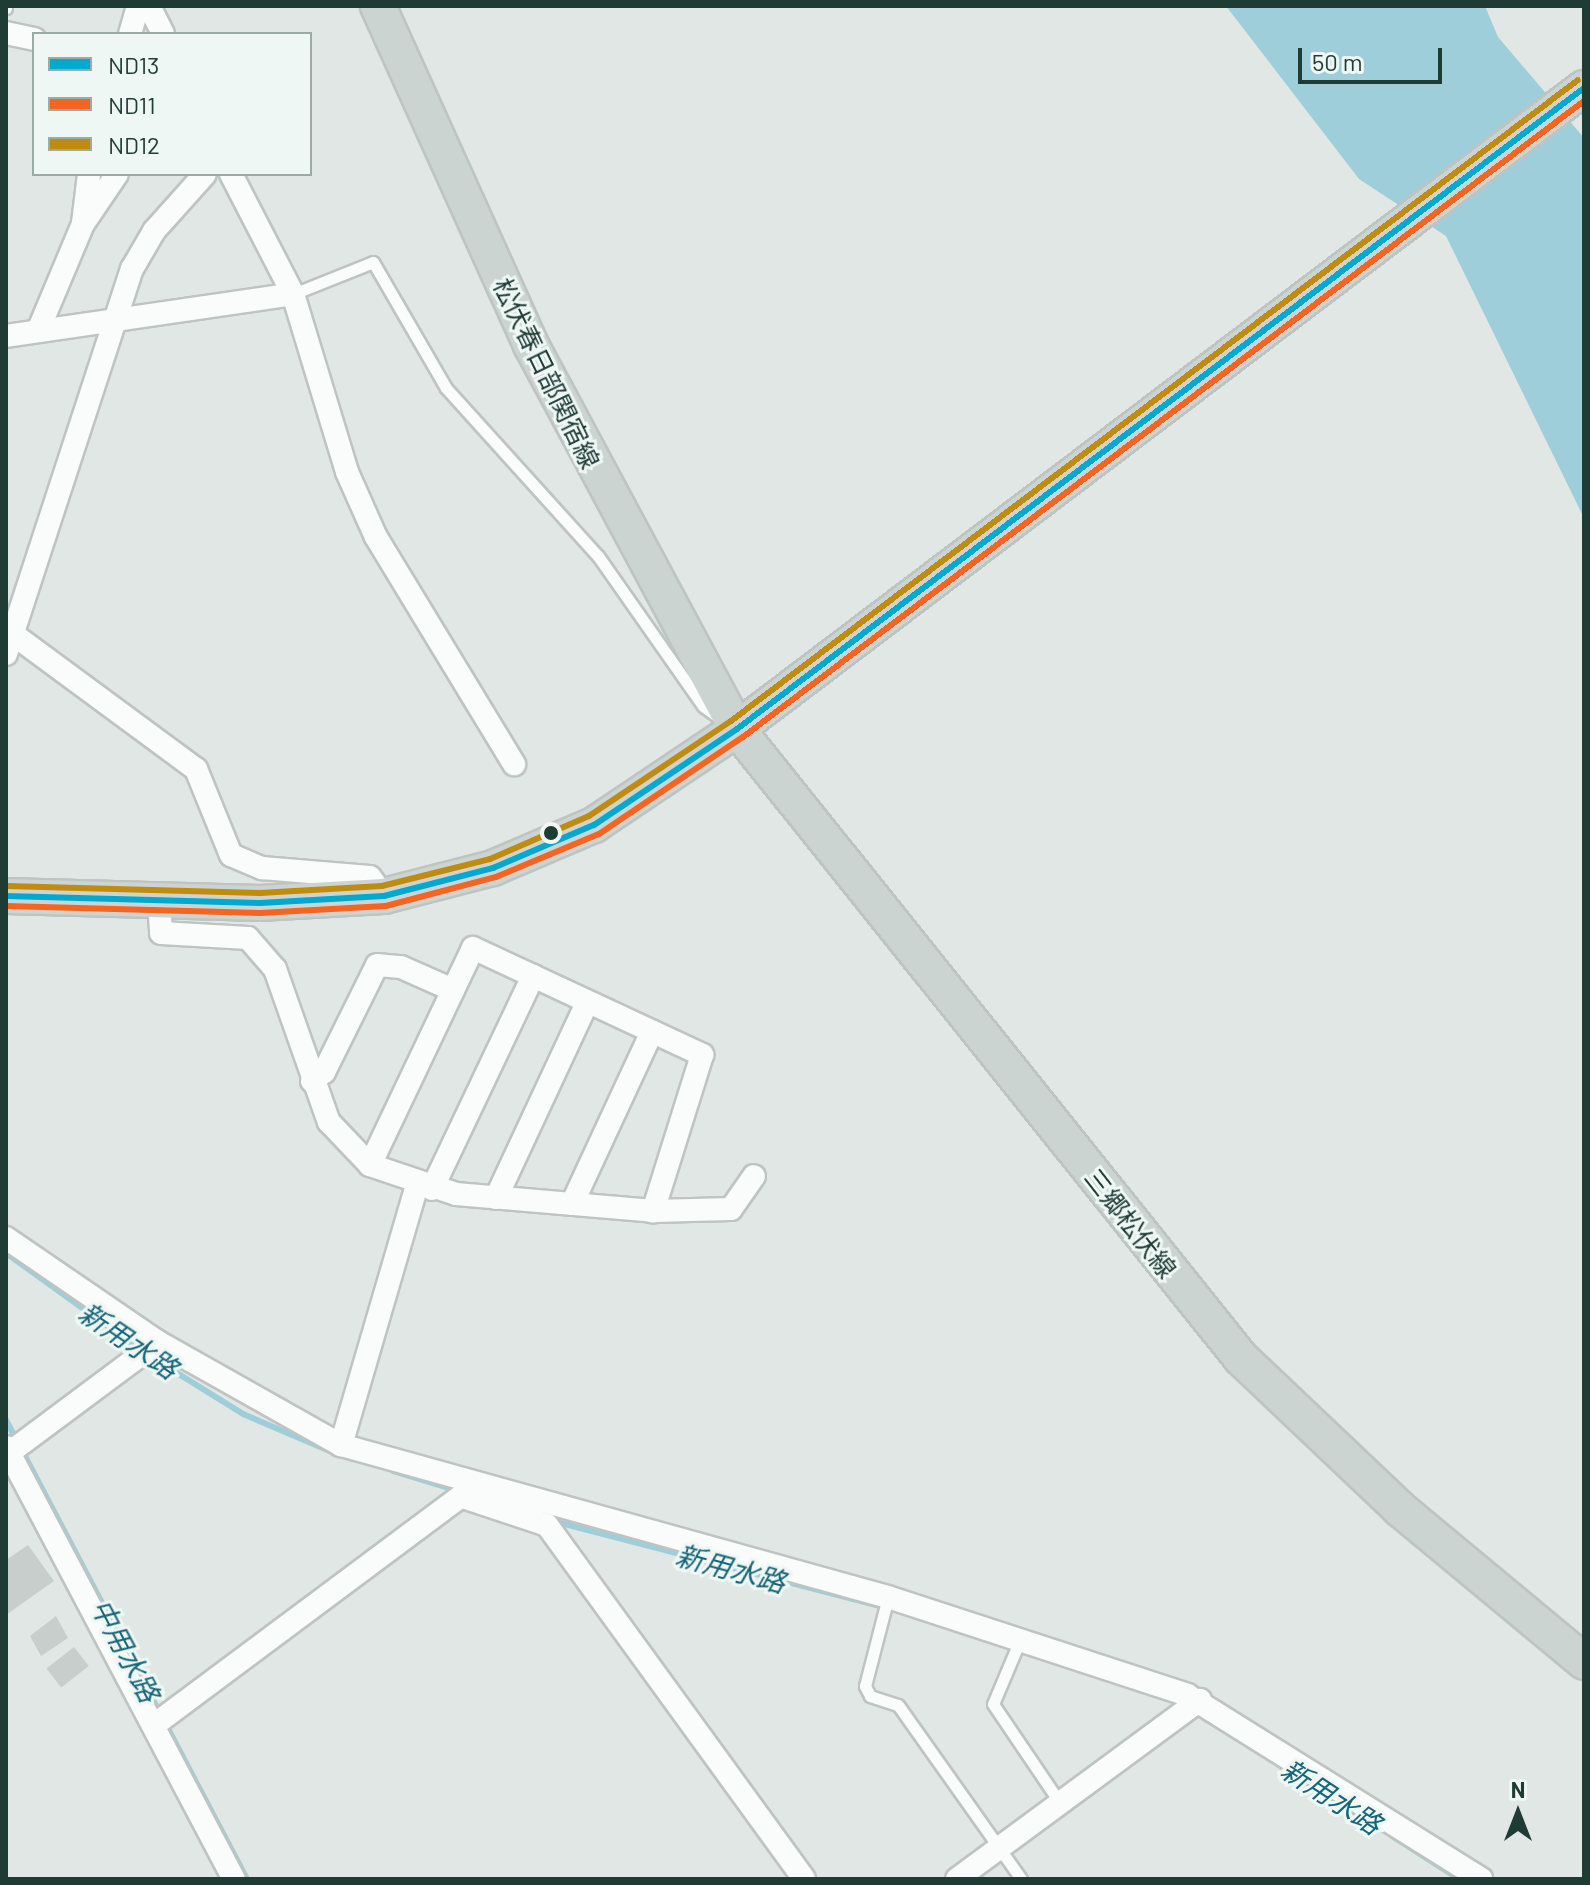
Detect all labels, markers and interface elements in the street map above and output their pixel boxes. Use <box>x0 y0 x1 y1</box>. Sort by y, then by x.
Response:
legend <box>32 32 312 176</box>
scale bar <box>1302 32 1446 82</box>
text: 50 m <box>1312 47 1363 76</box>
text: ND13 <box>108 50 159 79</box>
text: ND11 <box>108 90 156 119</box>
text: ND12 <box>108 130 160 159</box>
street label: 松伏春日部関宿線 <box>487 273 607 473</box>
unlabelled marker <box>543 825 559 841</box>
street label: 三郷松伏線 <box>1079 1162 1183 1284</box>
water label: 新用水路 <box>73 1295 185 1385</box>
water label: 新用水路 <box>673 1537 789 1599</box>
water label: 中用水路 <box>85 1593 167 1707</box>
water label: 新用水路 <box>1276 1751 1388 1841</box>
north arrow <box>1478 1773 1558 1853</box>
text: N <box>1511 1776 1525 1802</box>

